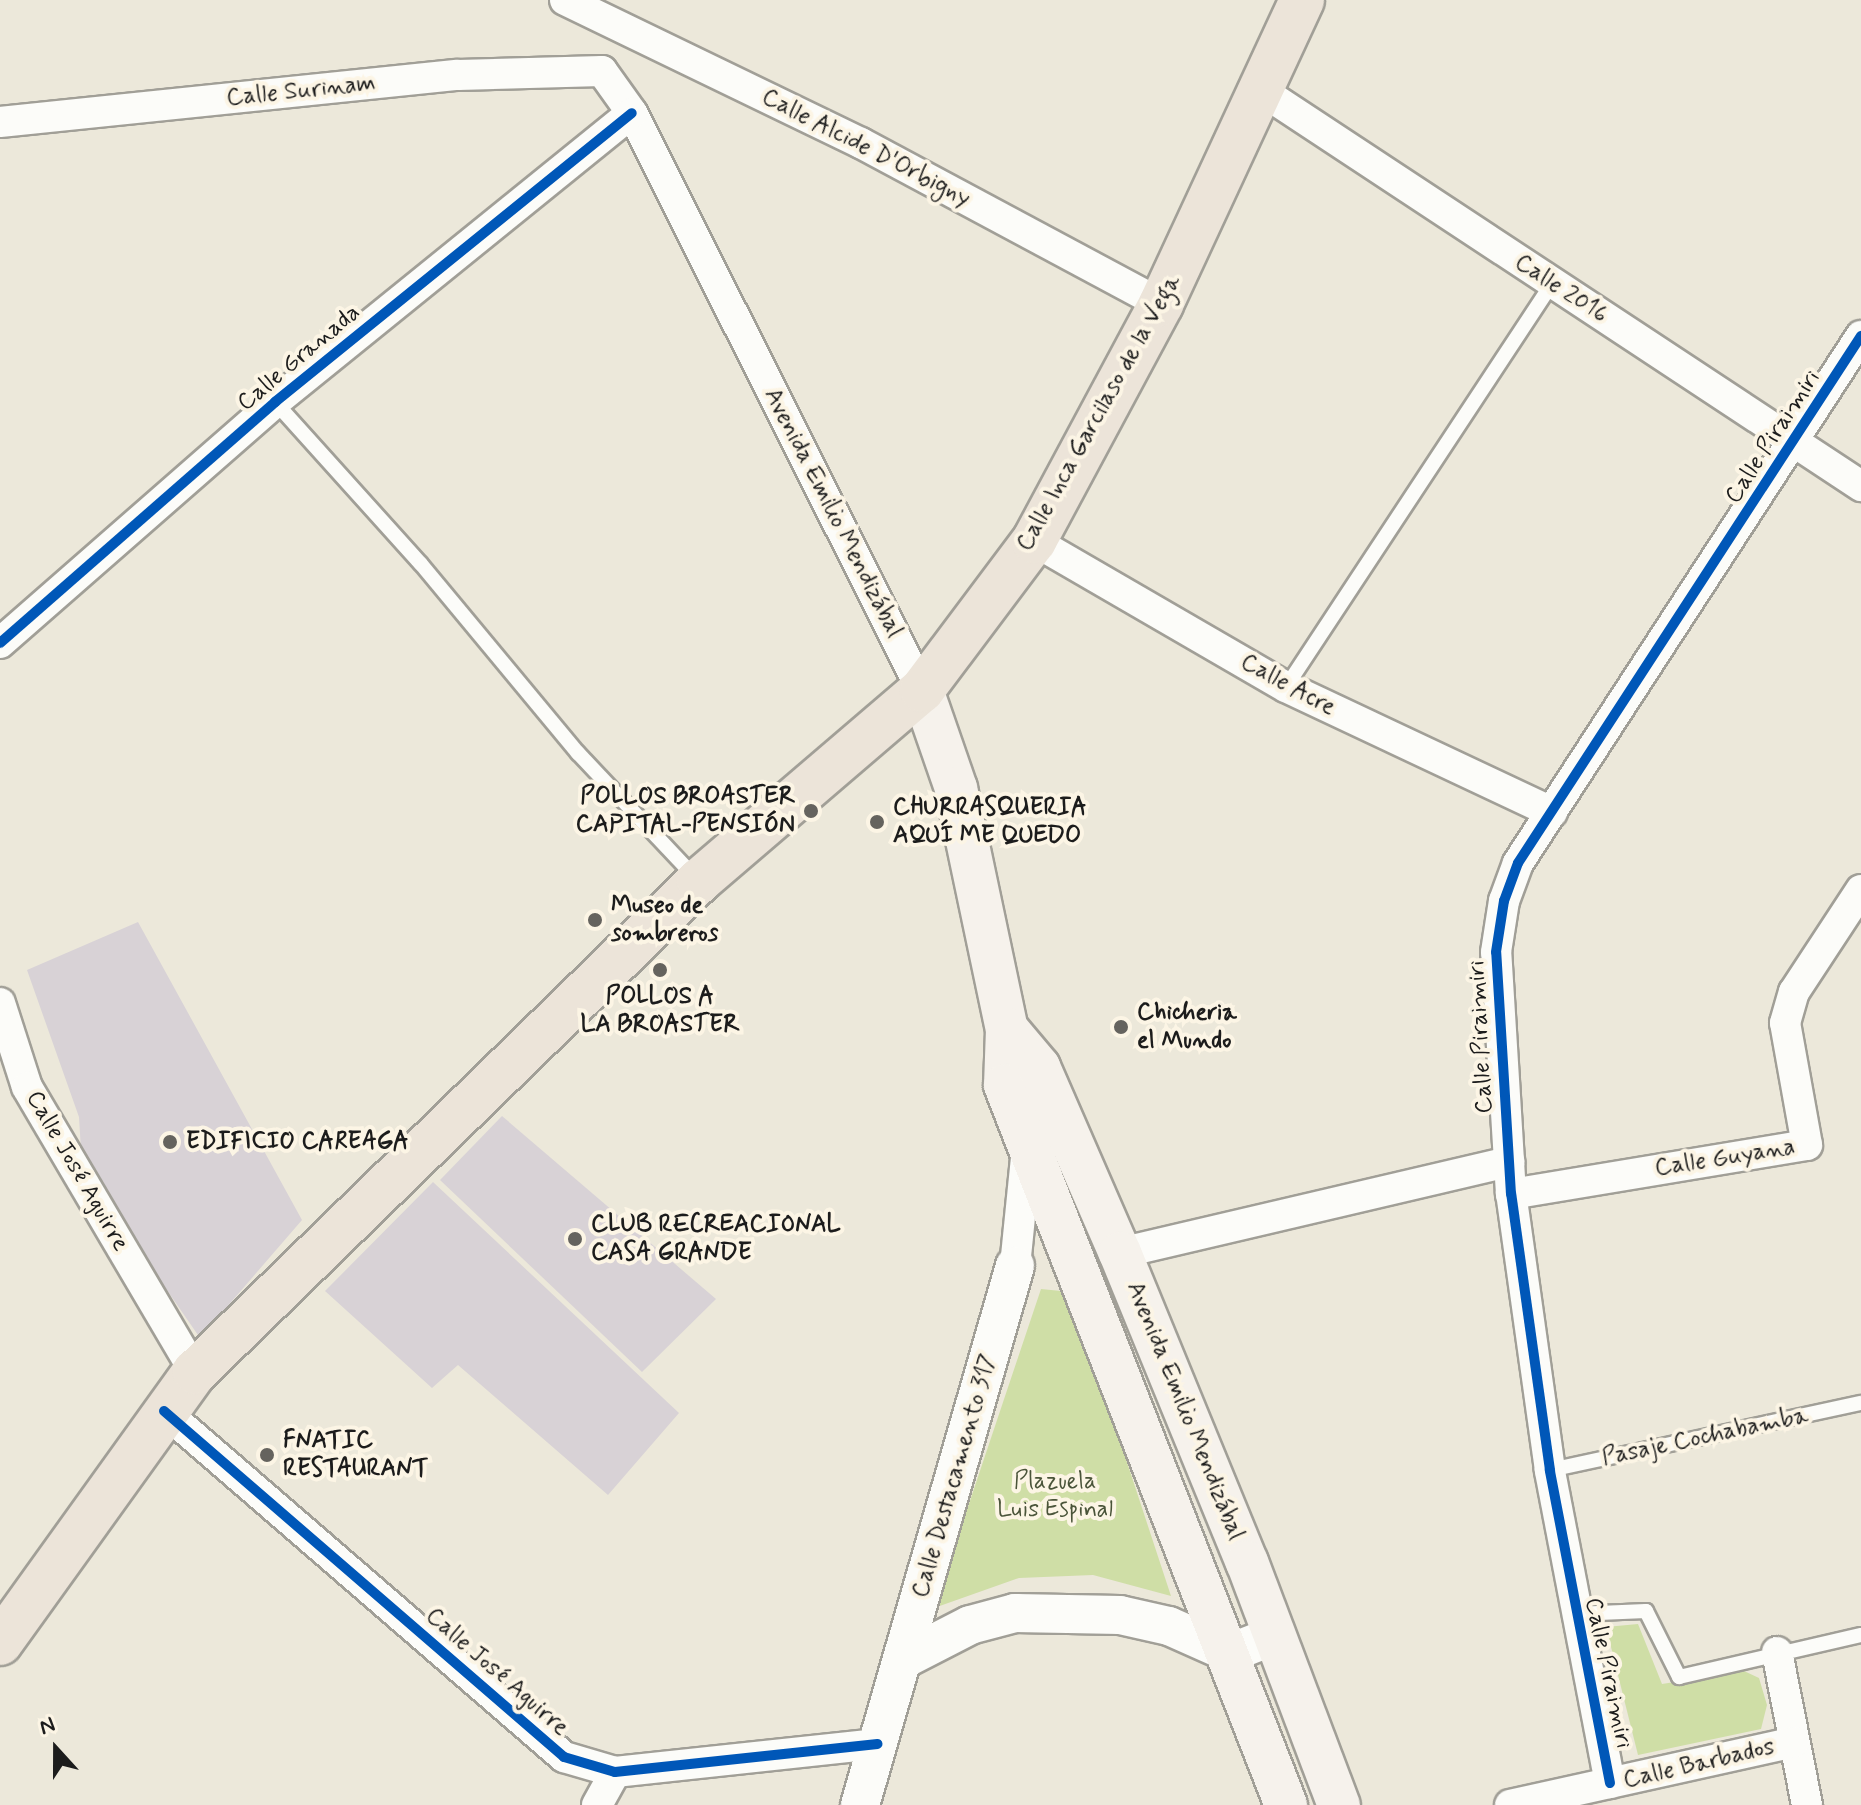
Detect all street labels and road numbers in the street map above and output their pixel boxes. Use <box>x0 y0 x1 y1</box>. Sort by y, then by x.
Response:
street label: Calle Surinam <box>225 69 377 113</box>
street label: Calle Alcide D'Orbigny <box>756 83 976 213</box>
street label: Calle 2016 <box>1509 248 1613 330</box>
street label: Calle Inca Garcilaso de la Vega <box>1010 268 1188 558</box>
street label: Calle Granada <box>232 298 366 418</box>
street label: Calle Piraimiri <box>1720 366 1826 508</box>
street label: Avenida Emilio Mendizábal <box>758 384 908 642</box>
street label: Calle Acre <box>1235 648 1341 722</box>
street label: Calle Piraimiri <box>1463 961 1499 1113</box>
street label: Calle José Aguirre <box>19 1085 135 1257</box>
street label: Calle Guyana <box>1653 1133 1797 1183</box>
street label: Avenida Emilio Mendizábal <box>1120 1278 1250 1544</box>
street label: Calle Destacamento 317 <box>906 1351 1004 1601</box>
street label: Pasaje Cochabamba <box>1599 1401 1811 1473</box>
street label: Calle Piraimiri <box>1578 1597 1638 1749</box>
street label: Calle José Aguirre <box>419 1602 575 1742</box>
street label: Calle Barbados <box>1622 1733 1776 1795</box>

